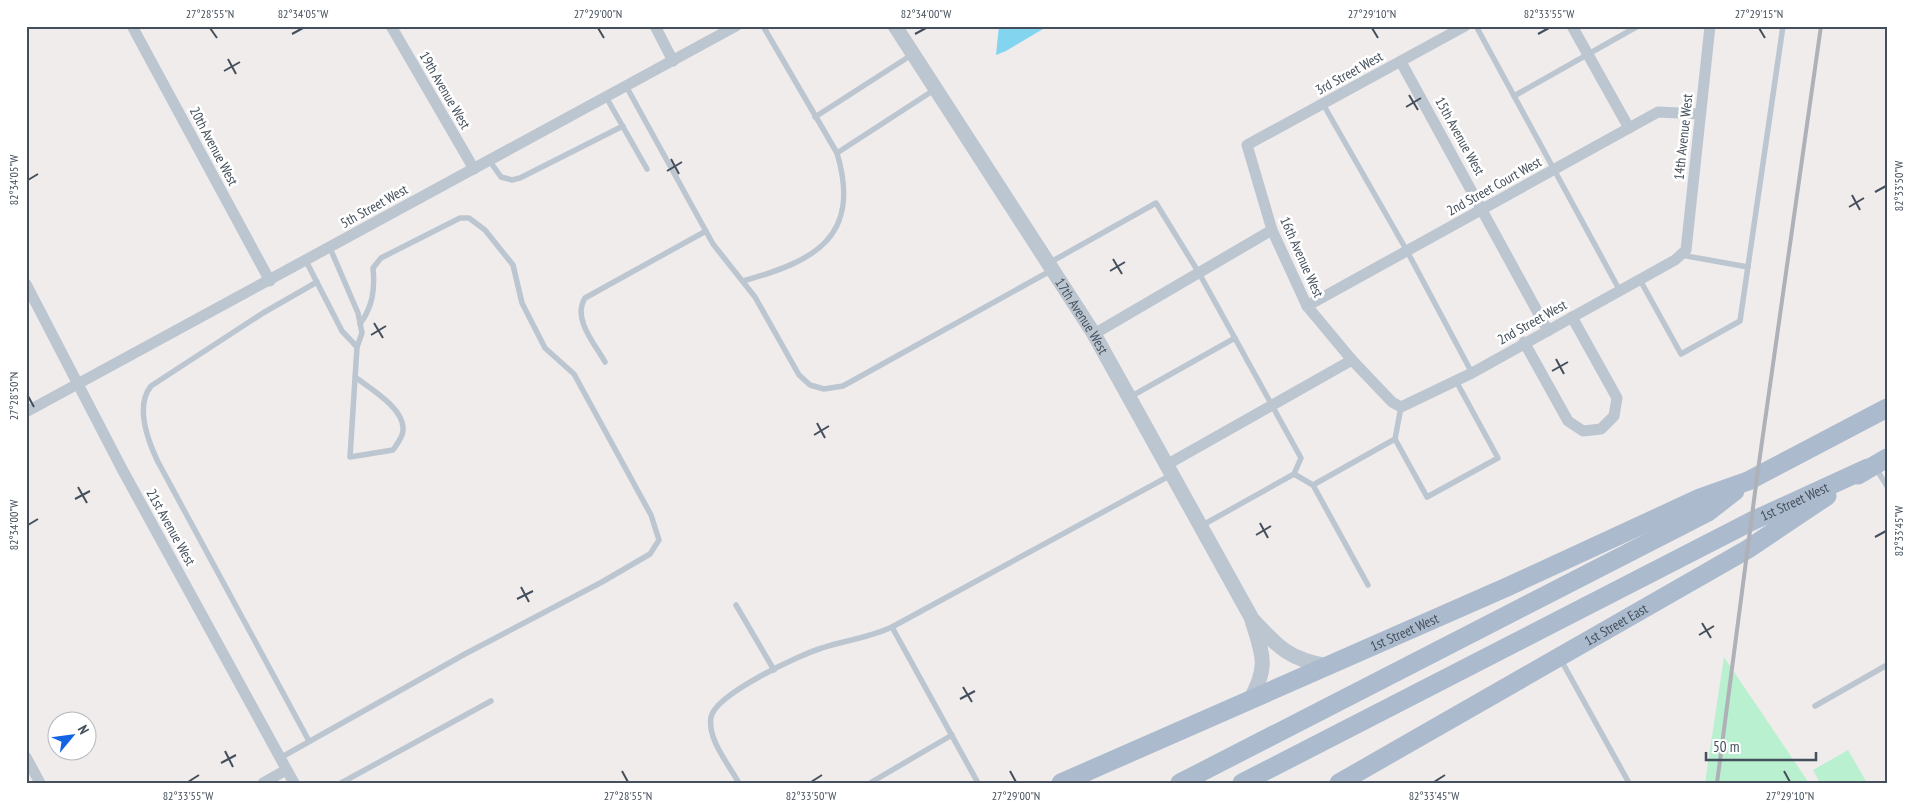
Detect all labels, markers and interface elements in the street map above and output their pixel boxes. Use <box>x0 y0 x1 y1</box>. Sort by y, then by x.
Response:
text: 27°28'55"N <box>186 6 234 21</box>
text: 82°34'05"W <box>278 6 328 21</box>
text: 27°29'00"N <box>574 6 622 21</box>
text: 82°34'00"W <box>901 6 951 21</box>
text: 27°29'10"N <box>1348 6 1396 21</box>
text: 82°33'55"W <box>1524 6 1574 21</box>
text: 27°29'15"N <box>1735 6 1783 21</box>
street label: 3rd Street West <box>1312 47 1386 99</box>
street label: 19th Avenue West <box>416 48 475 132</box>
street label: 14th Avenue West <box>1670 93 1696 181</box>
street label: 15th Avenue West <box>1431 94 1489 178</box>
street label: 20th Avenue West <box>186 104 242 189</box>
street label: 2nd Street Court West <box>1443 152 1545 219</box>
text: 82°34'05"W <box>6 155 21 205</box>
text: 82°33'50"W <box>1891 161 1906 211</box>
street label: 5th Street West <box>337 180 411 232</box>
street label: 16th Avenue West <box>1276 214 1328 300</box>
street label: 17th Avenue West <box>1051 275 1112 357</box>
street label: 2nd Street West <box>1494 296 1570 348</box>
text: 27°28'50"N <box>6 372 21 420</box>
street label: 1st Street West <box>1758 478 1831 525</box>
street label: 21st Avenue West <box>142 485 200 569</box>
text: 82°34'00"W <box>6 500 21 550</box>
text: 82°33'45"W <box>1891 506 1906 556</box>
street label: 1st Street East <box>1581 599 1651 650</box>
street label: 1st Street West <box>1367 609 1441 655</box>
north arrow <box>48 712 98 762</box>
text: N <box>74 722 93 737</box>
scale bar <box>1706 729 1816 761</box>
text: 50 m <box>1713 737 1739 756</box>
text: 82°33'55"W <box>163 788 213 803</box>
text: 27°28'55"N <box>604 788 652 803</box>
text: 82°33'50"W <box>786 788 836 803</box>
text: 27°29'00"N <box>992 788 1040 803</box>
text: 82°33'45"W <box>1409 788 1459 803</box>
text: 27°29'10"N <box>1766 788 1814 803</box>

